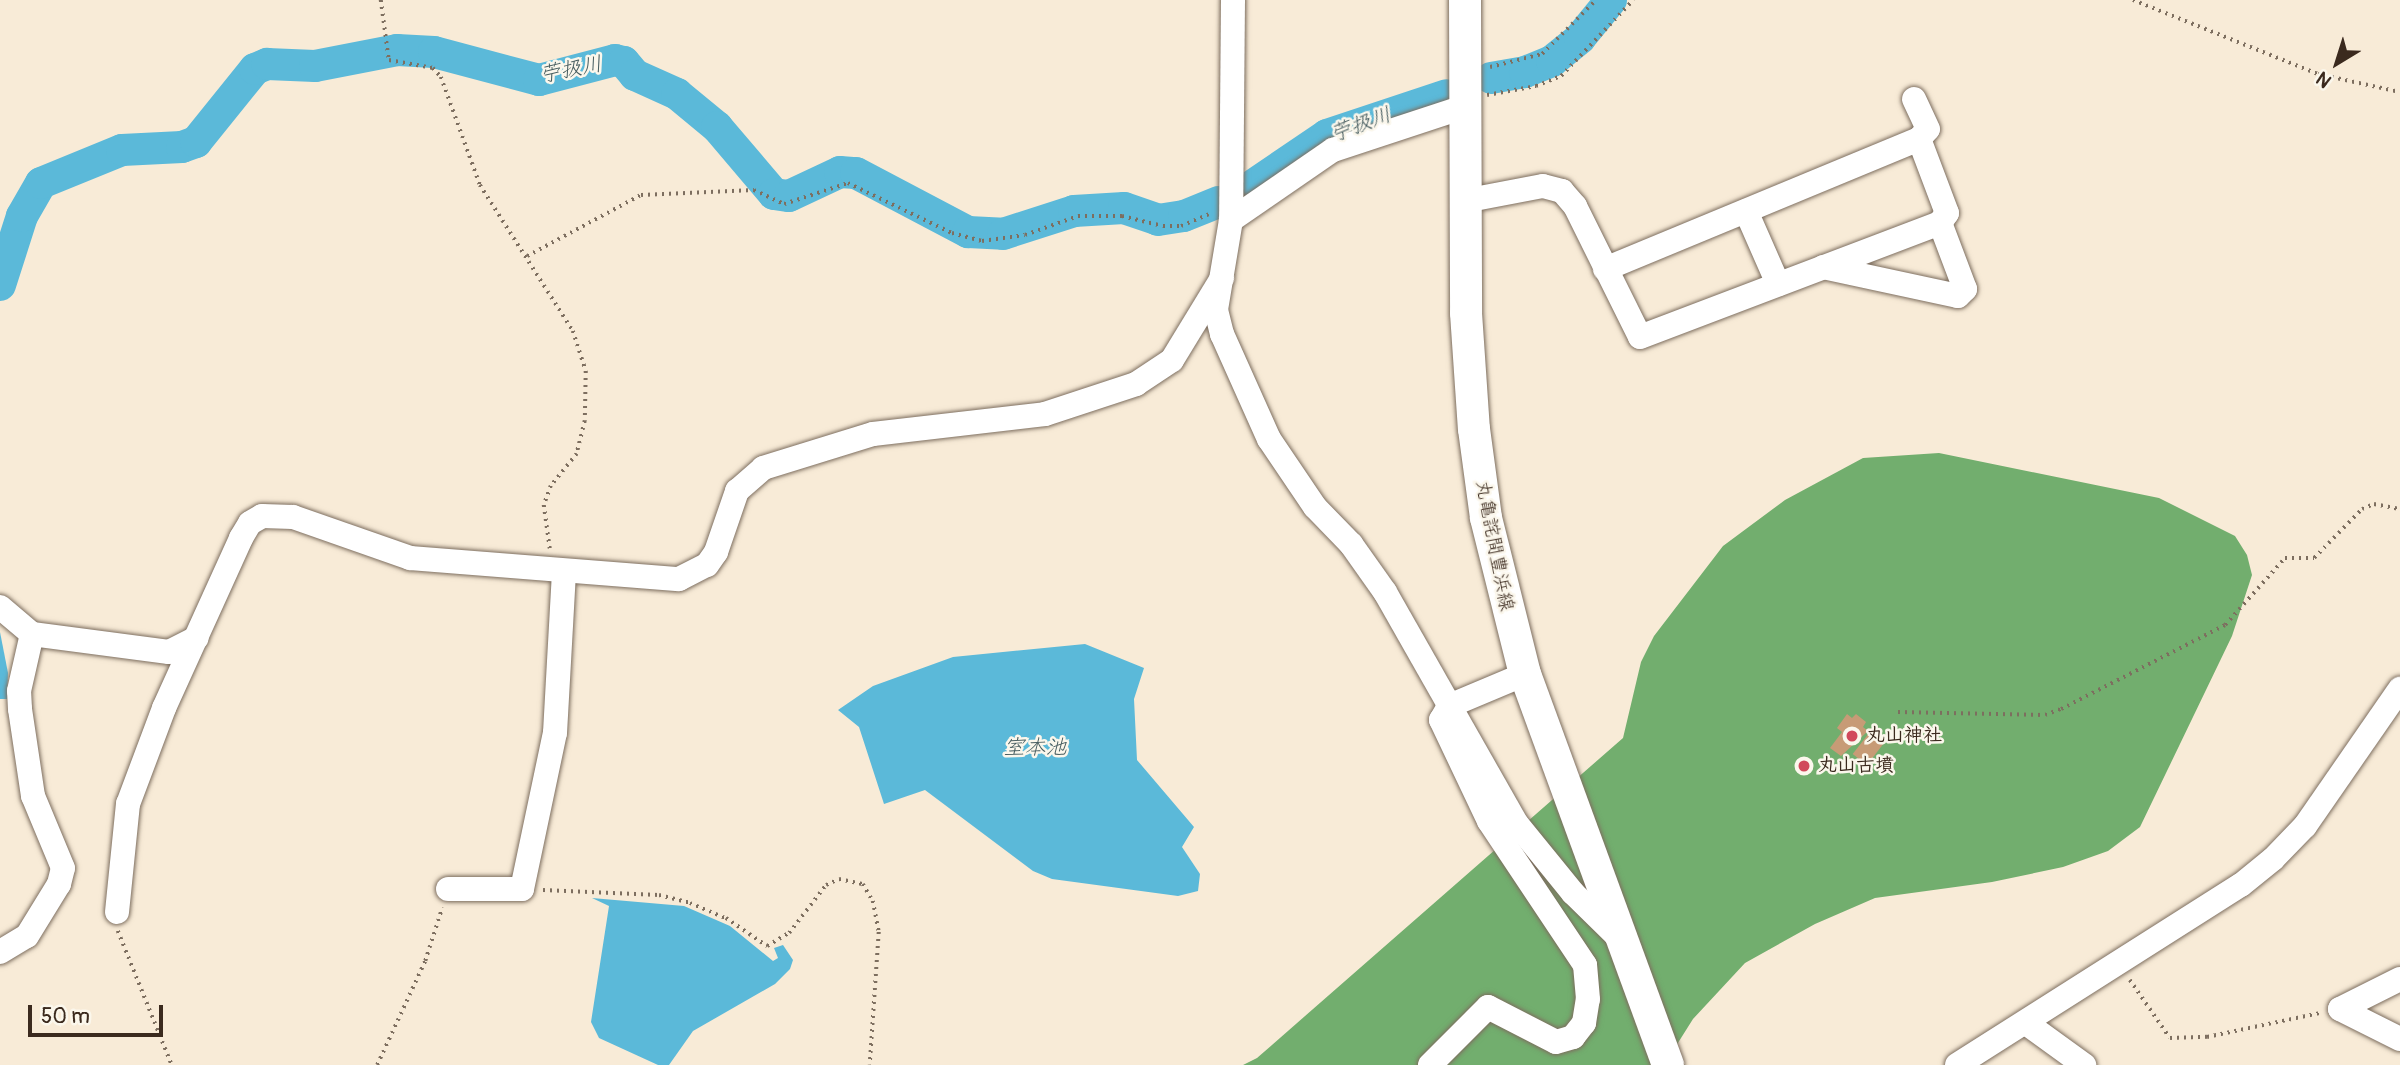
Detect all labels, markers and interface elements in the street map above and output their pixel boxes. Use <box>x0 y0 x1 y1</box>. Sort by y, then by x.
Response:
north arrow <box>2302 28 2372 98</box>
water label: 苧扱川 <box>538 52 604 88</box>
text: N <box>2312 66 2337 93</box>
water label: 苧扱川 <box>1327 102 1395 148</box>
street label: 丸亀詫間豊浜線 <box>1470 479 1518 613</box>
place label: 丸山神社 <box>1866 725 1942 747</box>
marker: 丸山神社 <box>1844 728 1860 744</box>
water label: 室本池 <box>1004 735 1066 761</box>
place label: 丸山古墳 <box>1818 755 1894 777</box>
marker: 丸山古墳 <box>1796 758 1812 774</box>
scale bar <box>32 992 166 1036</box>
text: 50 m <box>41 1003 90 1030</box>

